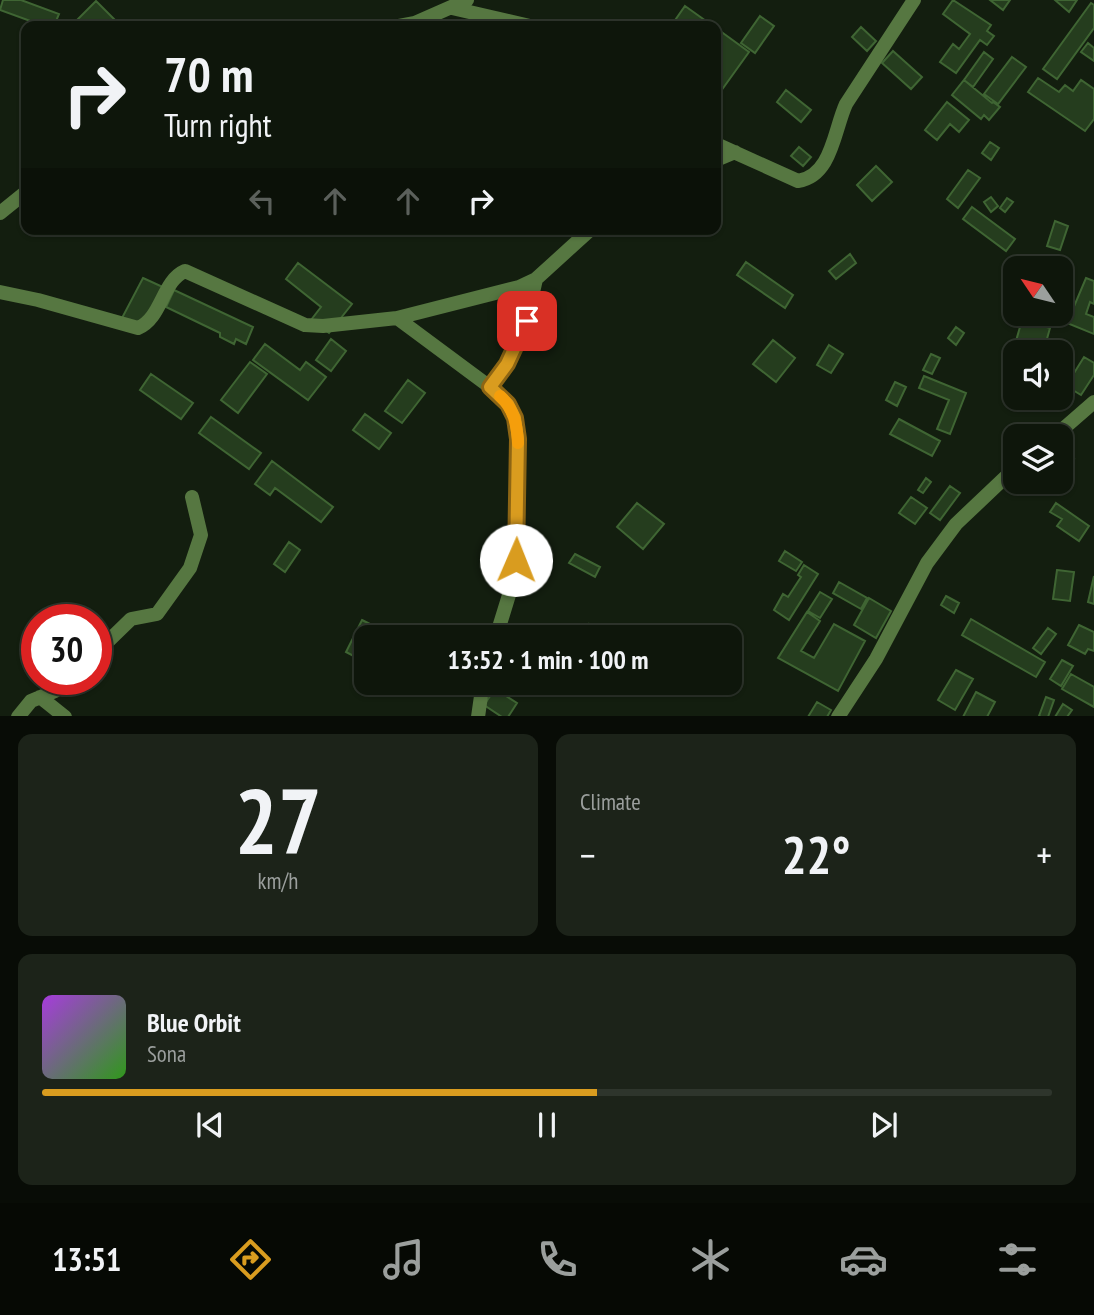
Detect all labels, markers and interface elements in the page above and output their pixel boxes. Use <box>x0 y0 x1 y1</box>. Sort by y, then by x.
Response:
text: 70 m <box>164 42 253 106</box>
icon: right <box>49 49 140 140</box>
text: Turn right <box>164 104 272 146</box>
icon: left <box>243 182 281 220</box>
icon: ahead <box>316 182 354 220</box>
icon: ahead <box>389 182 427 220</box>
icon: right <box>462 182 500 220</box>
north arrow <box>1003 256 1073 326</box>
map controls <box>1003 256 1073 494</box>
pin <box>497 291 557 351</box>
icon: arrive <box>508 302 546 340</box>
button: sound <box>1003 340 1073 410</box>
button: layers <box>1003 424 1073 494</box>
position arrow <box>479 523 553 597</box>
speed limit sign: 30 <box>21 604 112 695</box>
text: 13:52 · 1 min · 100 m <box>448 643 648 676</box>
text: 27 <box>235 761 322 879</box>
text: Climate <box>580 787 641 816</box>
text: 22° <box>782 821 850 888</box>
text: − <box>580 830 596 879</box>
text: + <box>1036 830 1052 879</box>
text: km/h <box>258 866 298 895</box>
text: Blue Orbit <box>147 1006 241 1039</box>
text: Sona <box>147 1039 186 1068</box>
icon: previous <box>191 1106 229 1144</box>
icon: pause <box>528 1106 566 1144</box>
icon: next <box>865 1106 903 1144</box>
icon: directions <box>226 1235 275 1284</box>
icon: music <box>379 1235 428 1284</box>
icon: phone <box>533 1235 582 1284</box>
icon: climate <box>686 1235 735 1284</box>
icon: car <box>839 1235 888 1284</box>
icon: filters <box>993 1235 1042 1284</box>
text: 13:51 <box>52 1238 121 1280</box>

